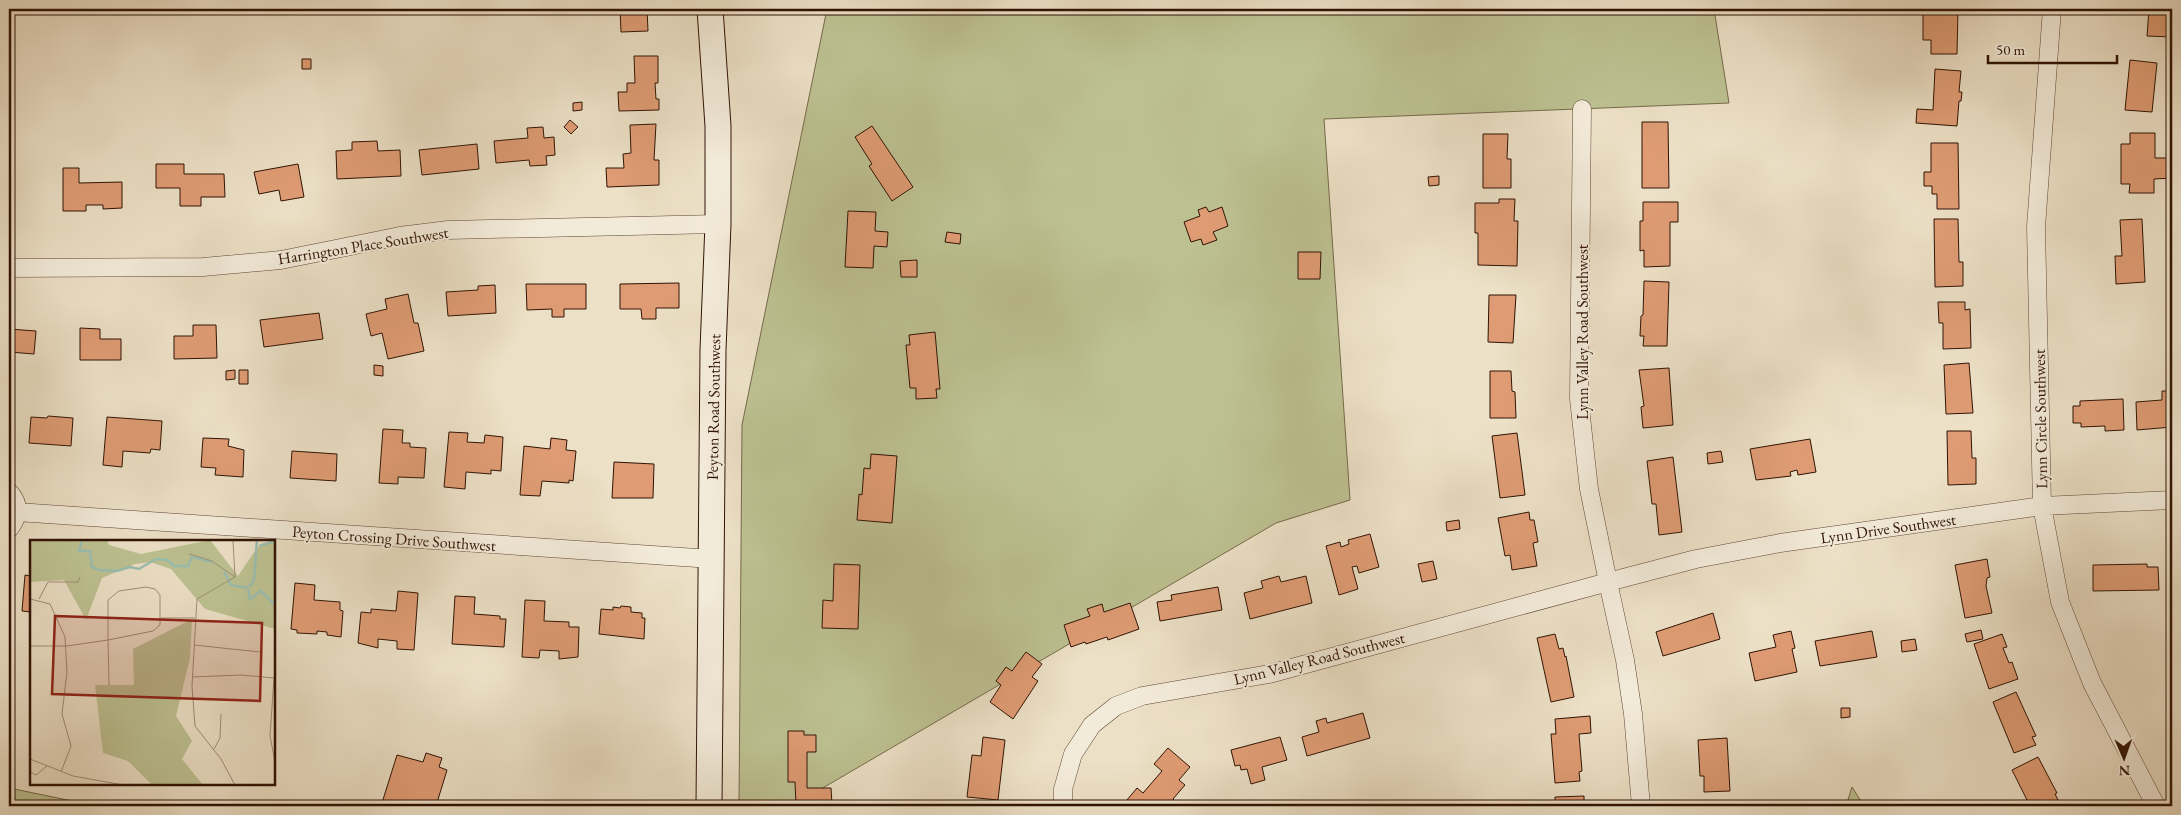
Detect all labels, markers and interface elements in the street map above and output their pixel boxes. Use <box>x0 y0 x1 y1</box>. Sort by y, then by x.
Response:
scale bar <box>1988 32 2117 64</box>
text: 50 m <box>1996 40 2025 59</box>
street label: Harrington Place Southwest <box>276 222 450 269</box>
street label: Lynn Valley Road Southwest <box>1572 244 1593 420</box>
street label: Peyton Road Southwest <box>702 334 725 480</box>
street label: Lynn Circle Southwest <box>2029 349 2052 489</box>
street label: Lynn Drive Southwest <box>1819 509 1957 548</box>
street label: Peyton Crossing Drive Southwest <box>291 521 497 556</box>
inset map <box>30 540 275 785</box>
street label: Lynn Valley Road Southwest <box>1231 627 1407 690</box>
north arrow <box>2098 732 2148 782</box>
text: N <box>2118 762 2130 780</box>

